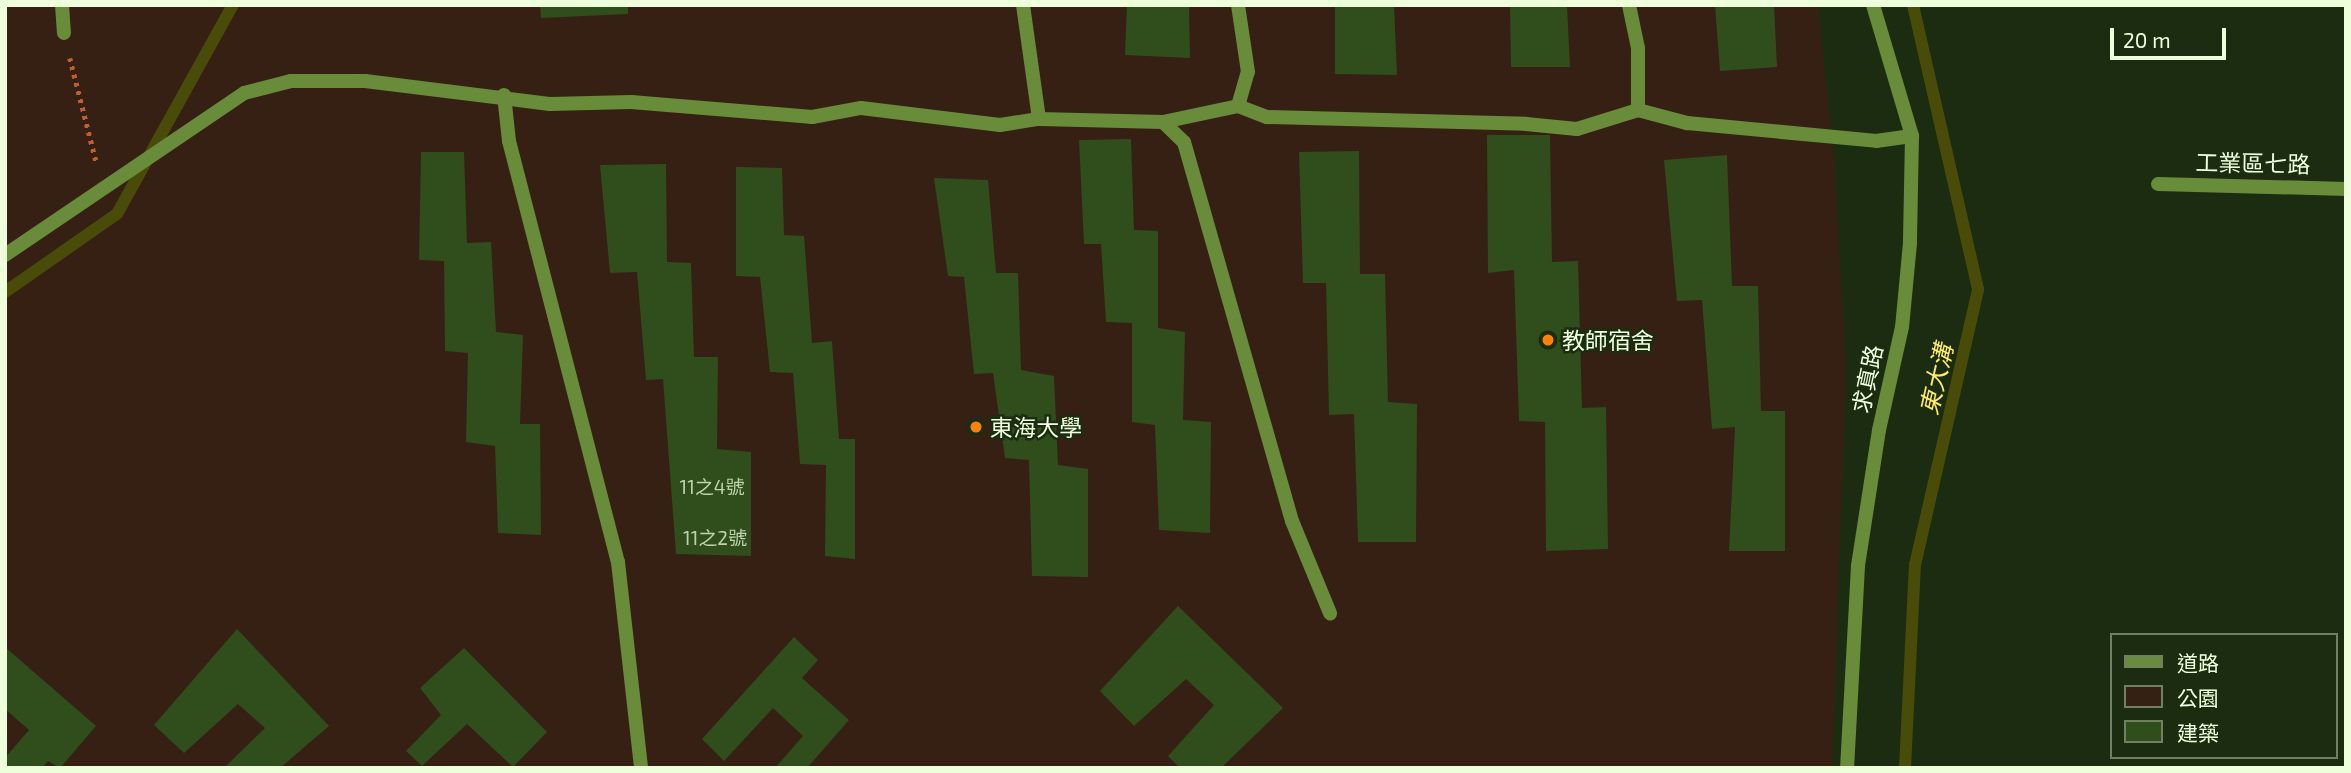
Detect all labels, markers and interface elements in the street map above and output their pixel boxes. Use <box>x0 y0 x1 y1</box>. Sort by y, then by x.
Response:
scale bar <box>2113 14 2228 58</box>
text: 20 m <box>2123 27 2171 52</box>
street label: 工業區七路 <box>2195 148 2311 178</box>
place label: 教師宿舍 <box>1562 326 1654 354</box>
marker: 教師宿舍 <box>1540 332 1556 348</box>
water label: 東大溝 <box>1914 341 1958 417</box>
street label: 求真路 <box>1846 342 1888 416</box>
place label: 東海大學 <box>990 413 1082 441</box>
marker: 東海大學 <box>968 419 984 435</box>
house number: 11之4號 <box>680 476 744 498</box>
house number: 11之2號 <box>683 527 747 549</box>
legend <box>2110 633 2337 759</box>
text: 道路 <box>2177 650 2219 675</box>
text: 公園 <box>2177 685 2219 710</box>
text: 建築 <box>2177 720 2219 745</box>

